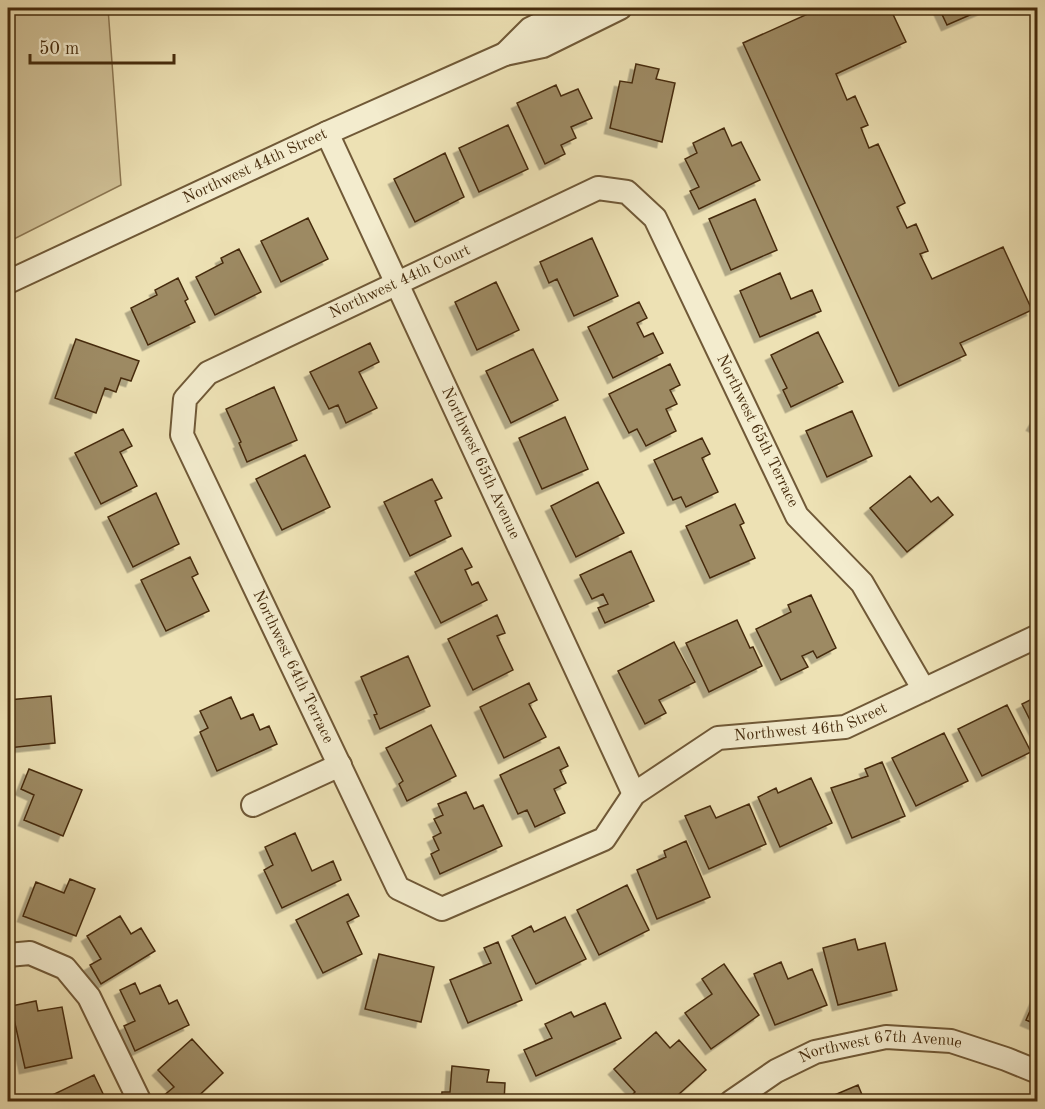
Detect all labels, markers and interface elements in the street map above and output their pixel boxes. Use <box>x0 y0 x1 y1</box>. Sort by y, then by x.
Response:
scale bar <box>30 27 174 65</box>
text: 50 m <box>39 40 79 58</box>
street label: Northwest 44th Street <box>181 126 330 207</box>
street label: Northwest 44th Court <box>327 242 473 322</box>
street label: Northwest 65th Terrace <box>713 352 801 510</box>
street label: Northwest 65th Avenue <box>438 385 522 542</box>
street label: Northwest 64th Terrace <box>249 588 336 746</box>
street label: Northwest 46th Street <box>733 700 890 745</box>
street label: Northwest 67th Avenue <box>796 1029 964 1067</box>

